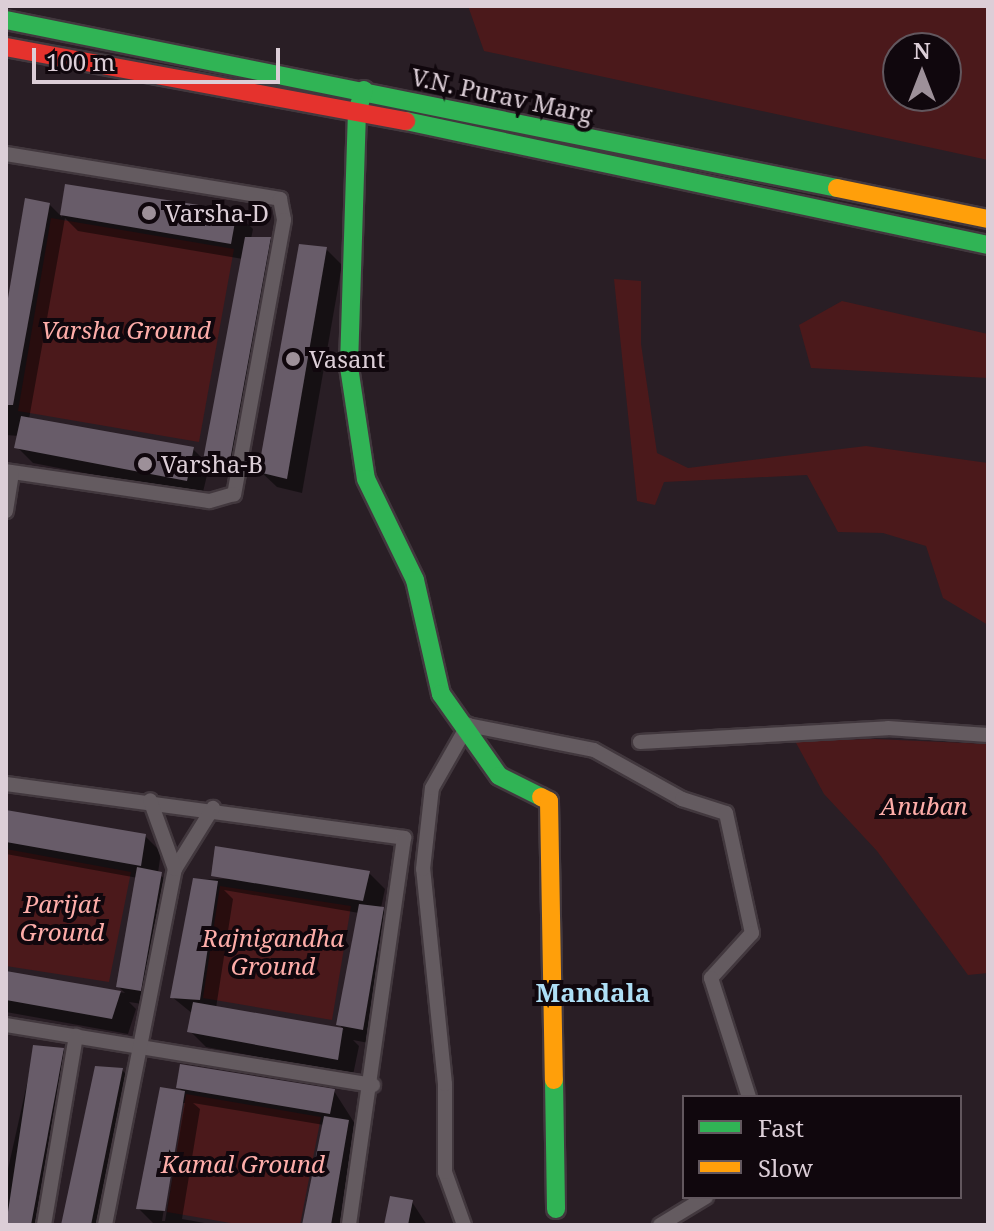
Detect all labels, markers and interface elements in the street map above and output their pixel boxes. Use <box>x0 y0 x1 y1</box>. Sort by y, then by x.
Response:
scale bar <box>36 32 284 82</box>
north arrow <box>882 32 962 112</box>
text: N <box>913 35 931 65</box>
text: 100 m <box>46 45 115 78</box>
street label: V.N. Purav Marg <box>409 62 595 128</box>
place label: Varsha-D <box>165 199 269 227</box>
marker: Varsha-D <box>140 204 158 222</box>
park label: Varsha Ground <box>41 316 211 344</box>
place label: Vasant <box>309 345 386 373</box>
marker: Vasant <box>284 350 302 368</box>
place label: Varsha-B <box>161 450 263 478</box>
marker: Varsha-B <box>136 455 154 473</box>
park label: Anuban <box>880 792 968 820</box>
park label: Parijat Ground <box>20 890 104 946</box>
park label: Rajnigandha Ground <box>202 924 344 980</box>
district label: Mandala <box>536 977 650 1009</box>
legend <box>682 1095 962 1199</box>
text: Fast <box>758 1111 804 1144</box>
park label: Kamal Ground <box>161 1150 325 1178</box>
text: Slow <box>758 1151 813 1184</box>

